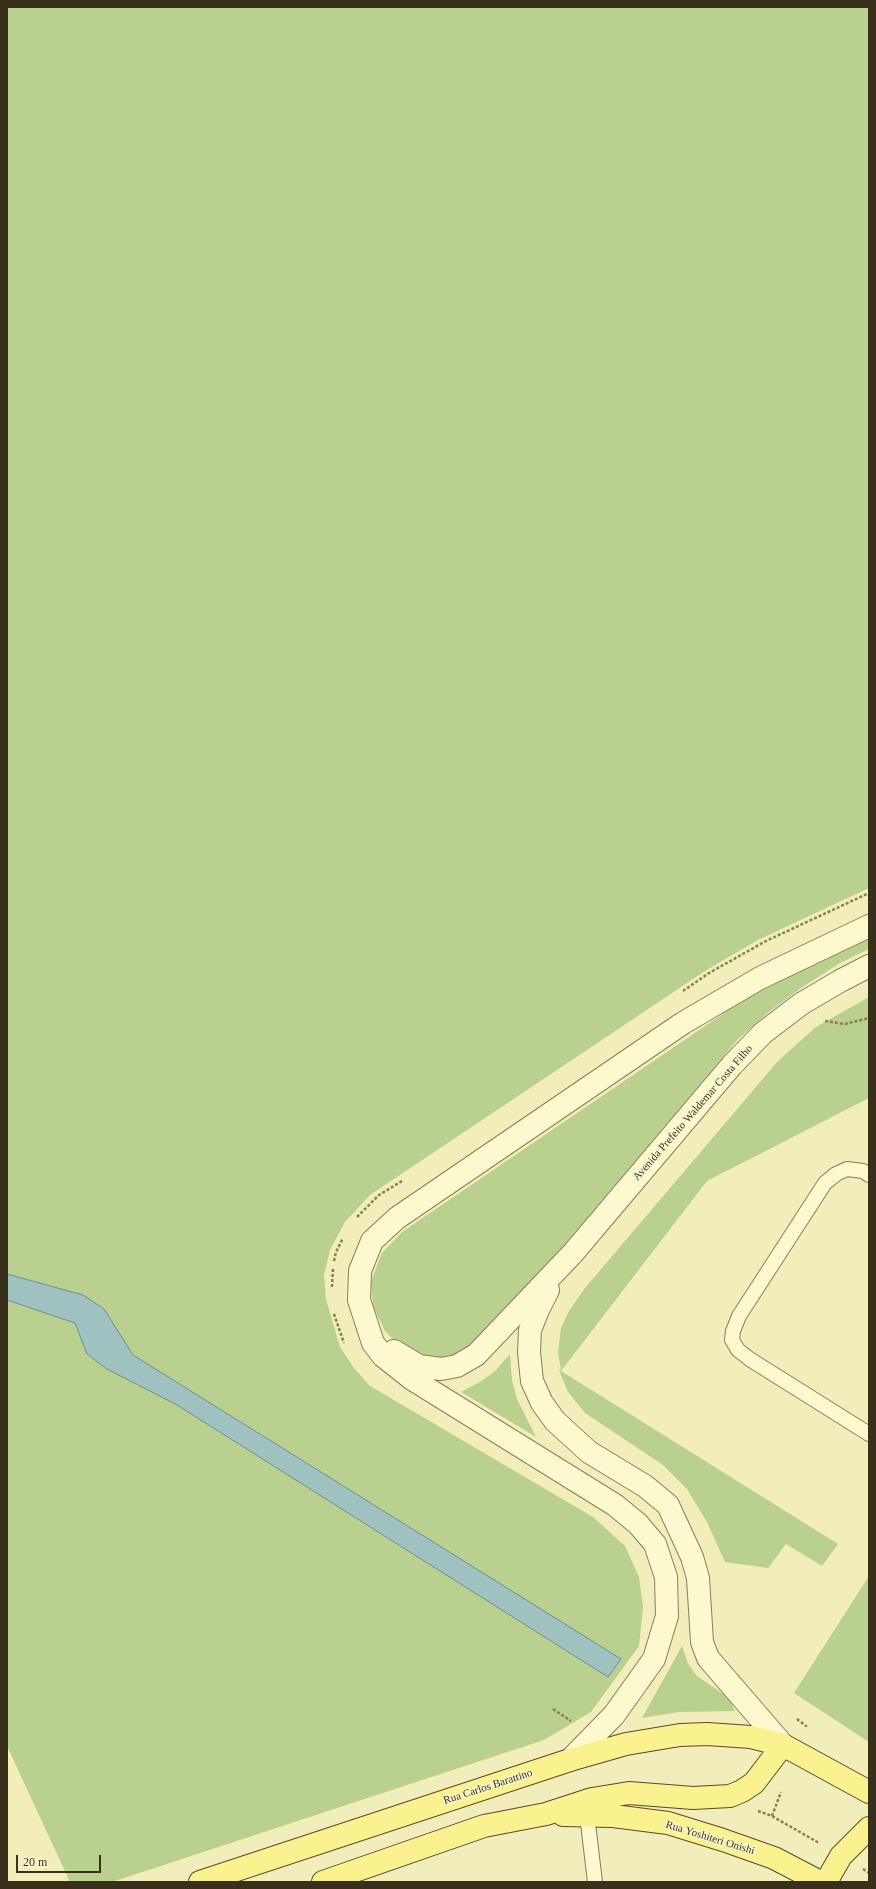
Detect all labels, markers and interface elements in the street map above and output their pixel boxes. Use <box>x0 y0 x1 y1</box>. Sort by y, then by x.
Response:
street label: Avenida Prefeito Waldemar Costa Filho <box>630 1042 756 1184</box>
street label: Rua Carlos Barattino <box>442 1766 534 1808</box>
street label: Rua Yoshiteri Onishi <box>664 1818 756 1858</box>
scale bar <box>18 1847 103 1873</box>
text: 20 m <box>23 1855 47 1869</box>

